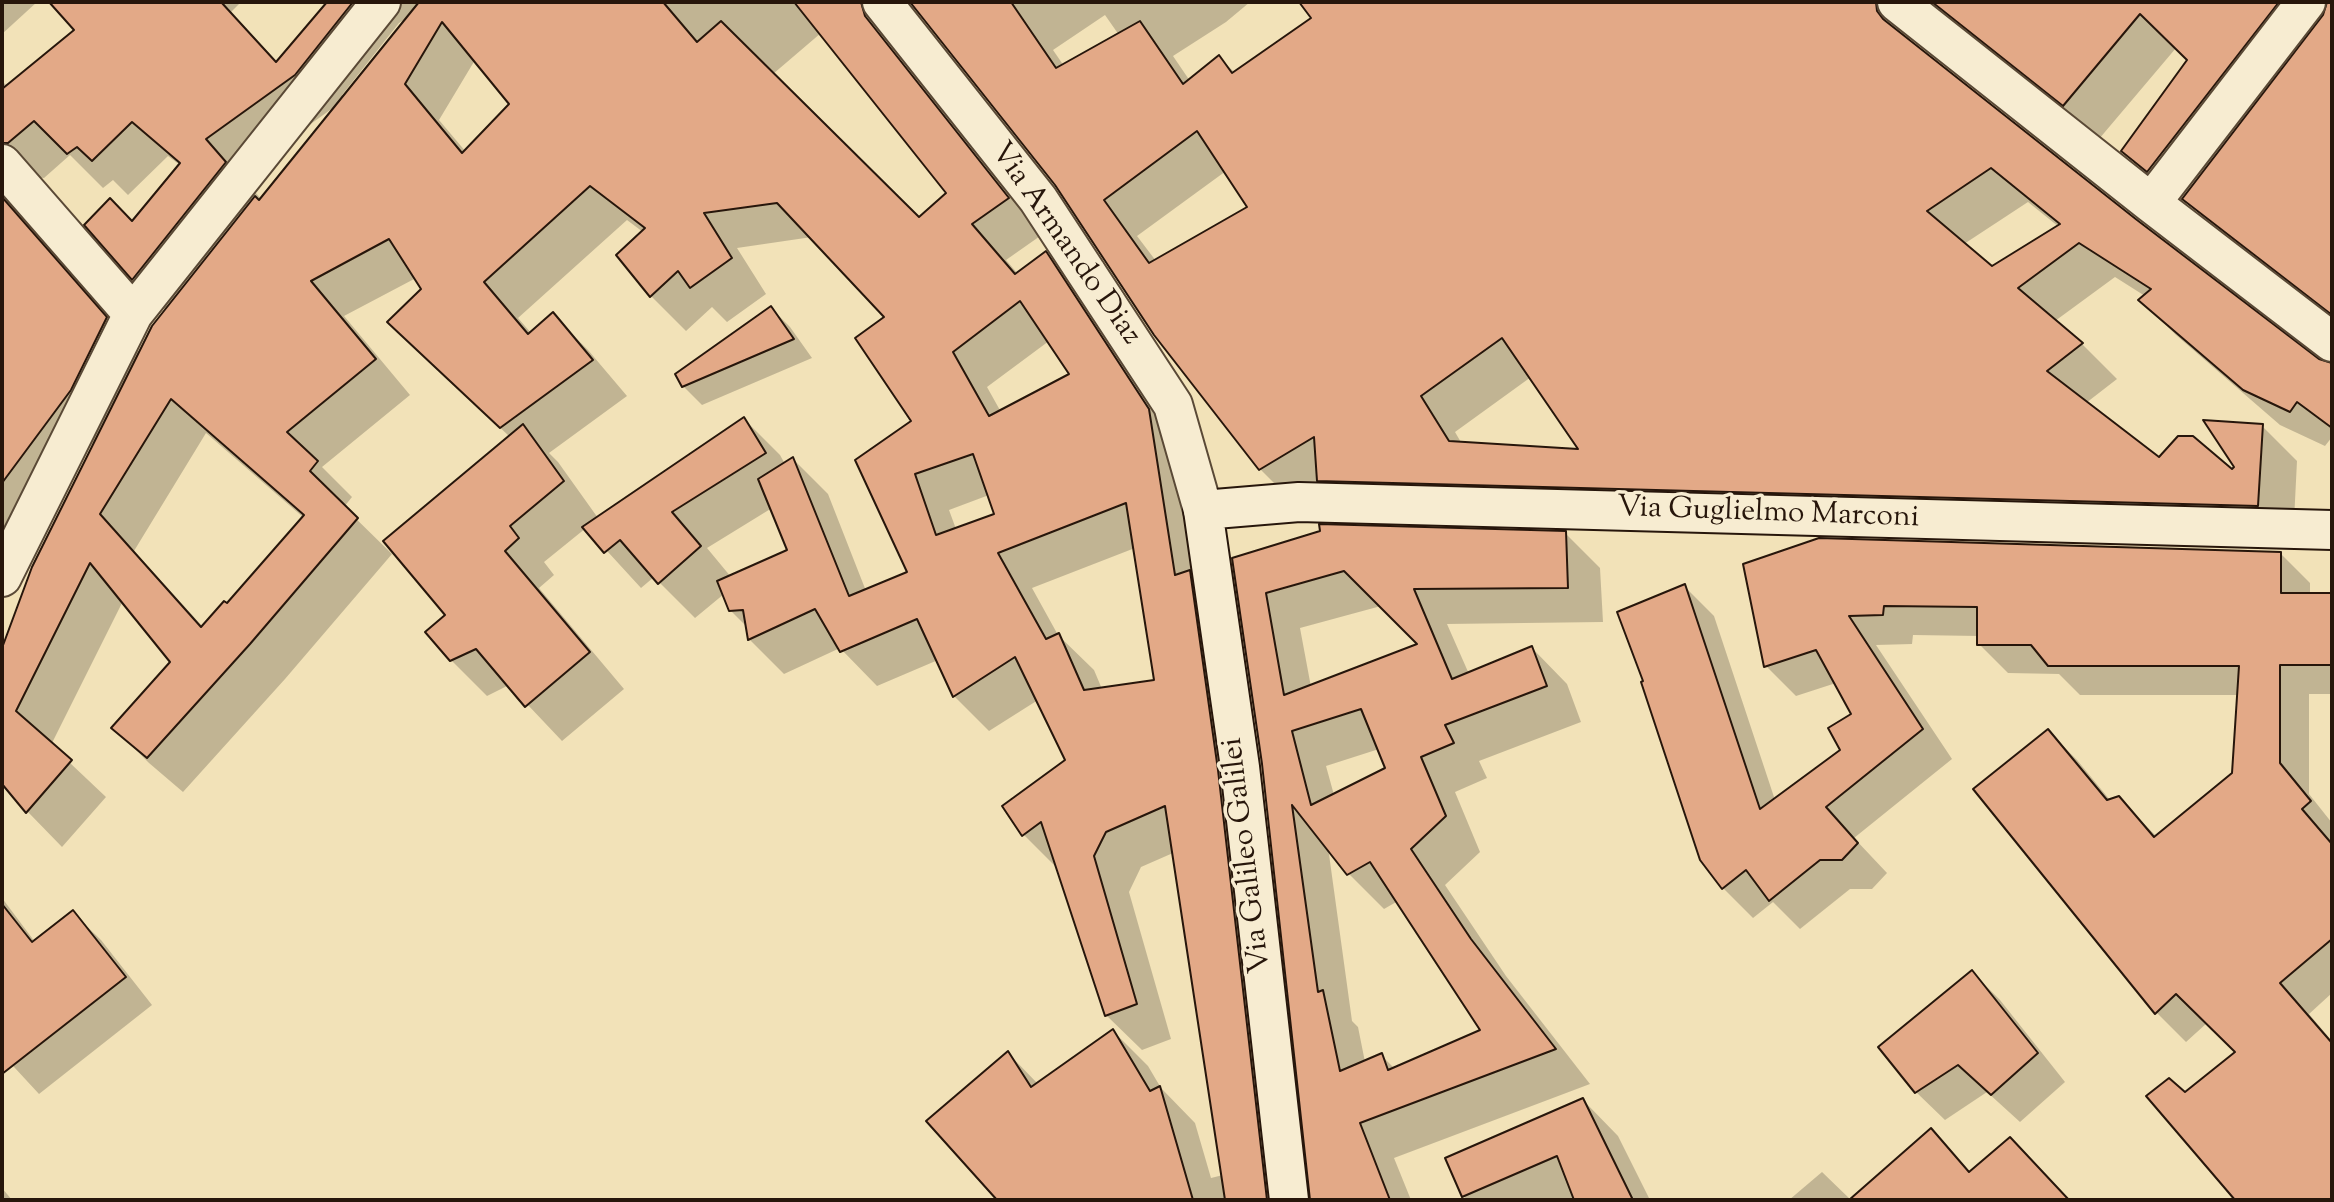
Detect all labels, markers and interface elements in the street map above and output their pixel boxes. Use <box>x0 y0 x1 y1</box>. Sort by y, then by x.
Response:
street label: Via Armando Diaz <box>981 137 1147 353</box>
street label: Via Guglielmo Marconi <box>1616 492 1920 538</box>
street label: Via Galileo Galilei <box>1217 735 1281 975</box>

